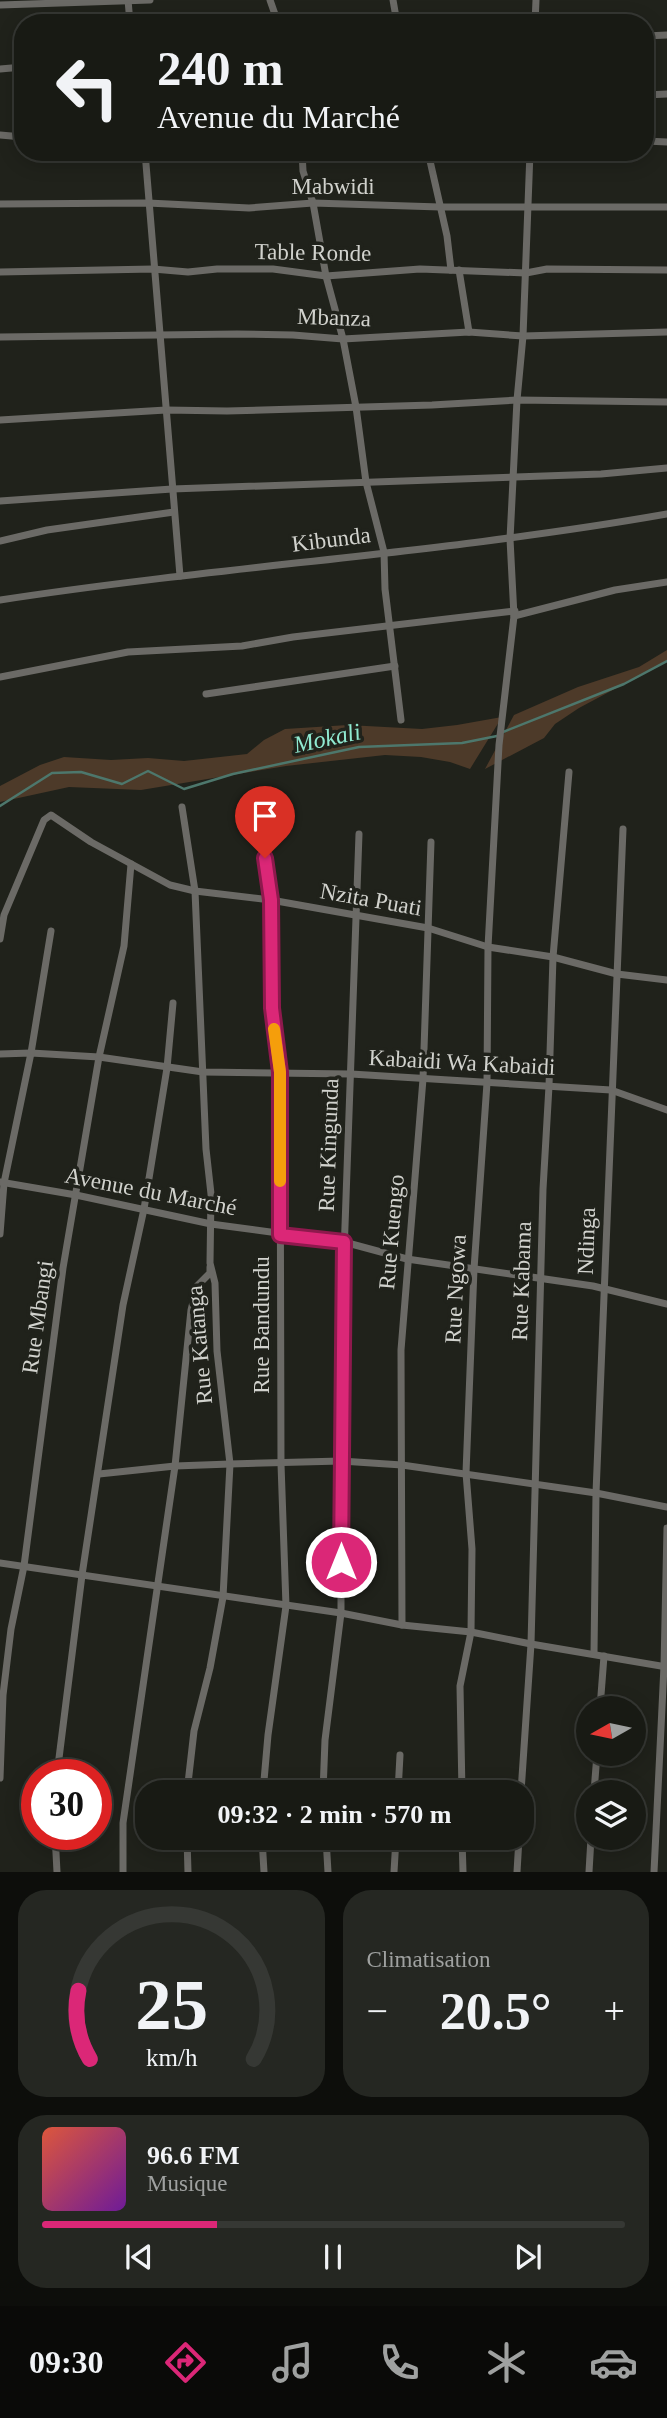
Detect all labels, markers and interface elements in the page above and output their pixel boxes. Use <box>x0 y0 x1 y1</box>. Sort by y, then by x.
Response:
text: 240 m <box>157 41 284 96</box>
icon: left <box>42 42 133 133</box>
text: Avenue du Marché <box>157 99 400 135</box>
street label: Mabwidi <box>291 174 375 199</box>
street label: Table Ronde <box>255 239 371 266</box>
street label: Mbanza <box>297 304 371 331</box>
street label: Kibunda <box>290 522 372 557</box>
water label: Mokali <box>290 718 363 758</box>
pin <box>235 786 295 858</box>
icon: arrive <box>246 797 284 835</box>
street label: Nzita Puati <box>318 878 424 921</box>
street label: Kabaidi Wa Kabaidi <box>368 1045 556 1080</box>
street label: Rue Kingunda <box>314 1078 343 1212</box>
street label: Avenue du Marché <box>63 1163 239 1220</box>
street label: Rue Kuengo <box>374 1173 409 1291</box>
street label: Ndinga <box>573 1207 600 1275</box>
street label: Rue Kabama <box>507 1221 536 1341</box>
street label: Rue Ngowa <box>440 1234 471 1344</box>
street label: Rue Bandundu <box>249 1256 274 1394</box>
street label: Rue Mbangi <box>17 1259 58 1375</box>
street label: Rue Katanga <box>182 1284 217 1406</box>
position arrow <box>304 1525 378 1599</box>
north arrow <box>576 1696 646 1766</box>
map controls <box>576 1696 646 1850</box>
speed limit sign: 30 <box>21 1759 112 1850</box>
button: layers <box>576 1780 646 1850</box>
text: 09:32 · 2 min · 570 m <box>218 1800 452 1829</box>
text: Climatisation <box>367 1947 490 1972</box>
text: 25 <box>135 1965 208 2046</box>
text: 20.5° <box>440 1983 552 2040</box>
text: − <box>367 1990 388 2032</box>
text: + <box>604 1990 625 2032</box>
text: km/h <box>146 2044 197 2071</box>
text: 96.6 FM <box>147 2141 239 2170</box>
text: Musique <box>147 2171 228 2196</box>
icon: previous <box>120 2238 158 2276</box>
icon: pause <box>314 2238 352 2276</box>
icon: next <box>509 2238 547 2276</box>
icon: directions <box>161 2338 210 2387</box>
icon: music <box>268 2338 317 2387</box>
icon: phone <box>375 2338 424 2387</box>
icon: climate <box>482 2338 531 2387</box>
icon: car <box>589 2338 638 2387</box>
text: 09:30 <box>29 2344 104 2380</box>

